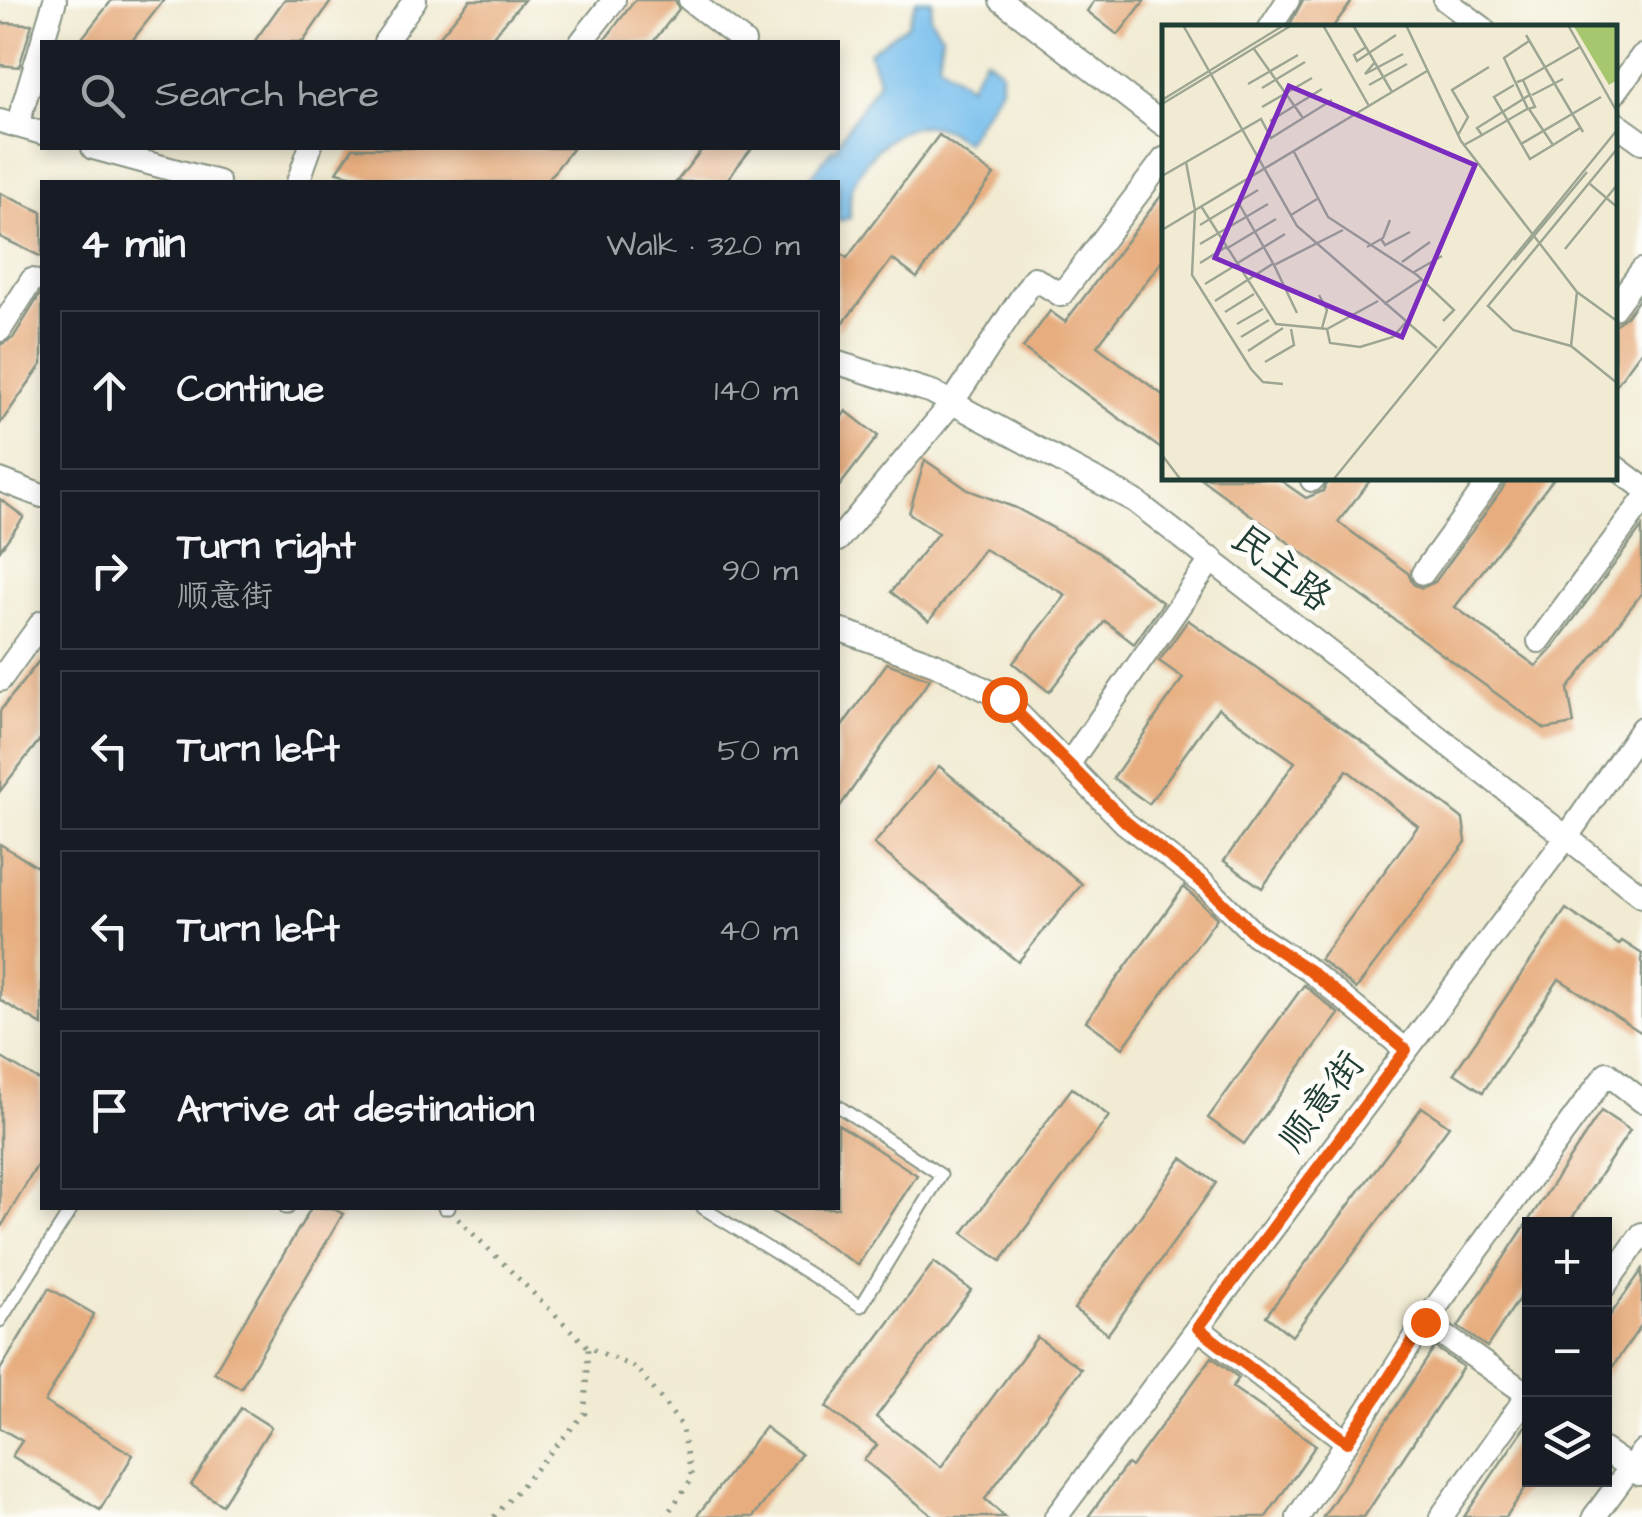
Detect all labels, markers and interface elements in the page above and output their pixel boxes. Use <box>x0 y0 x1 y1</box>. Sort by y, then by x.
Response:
inset map <box>1162 25 1617 480</box>
search box <box>40 40 840 150</box>
icon: search <box>75 68 130 123</box>
text: Search here <box>155 69 379 121</box>
text: 4 min <box>80 216 185 274</box>
text: Walk · 320 m <box>606 223 800 268</box>
icon: ahead <box>82 363 137 418</box>
text: Continue <box>177 364 324 416</box>
text: 140 m <box>714 368 798 413</box>
street label: 民主路 <box>1220 513 1342 625</box>
text: Turn right <box>177 521 356 573</box>
icon: right <box>82 543 137 598</box>
text: 90 m <box>722 548 798 593</box>
text: 顺意街 <box>177 574 273 619</box>
route start <box>982 677 1028 723</box>
icon: left <box>82 723 137 778</box>
text: Turn left <box>177 724 340 776</box>
text: 50 m <box>717 728 798 773</box>
icon: left <box>82 903 137 958</box>
text: Turn left <box>177 904 340 956</box>
text: 40 m <box>718 908 798 953</box>
street label: 顺意街 <box>1267 1041 1377 1163</box>
icon: arrive <box>82 1083 137 1138</box>
text: Arrive at destination <box>177 1084 534 1136</box>
map controls <box>1522 1217 1612 1487</box>
button: + <box>1522 1217 1612 1307</box>
route end <box>1403 1300 1449 1346</box>
button: − <box>1522 1307 1612 1397</box>
button: layers <box>1522 1397 1612 1487</box>

